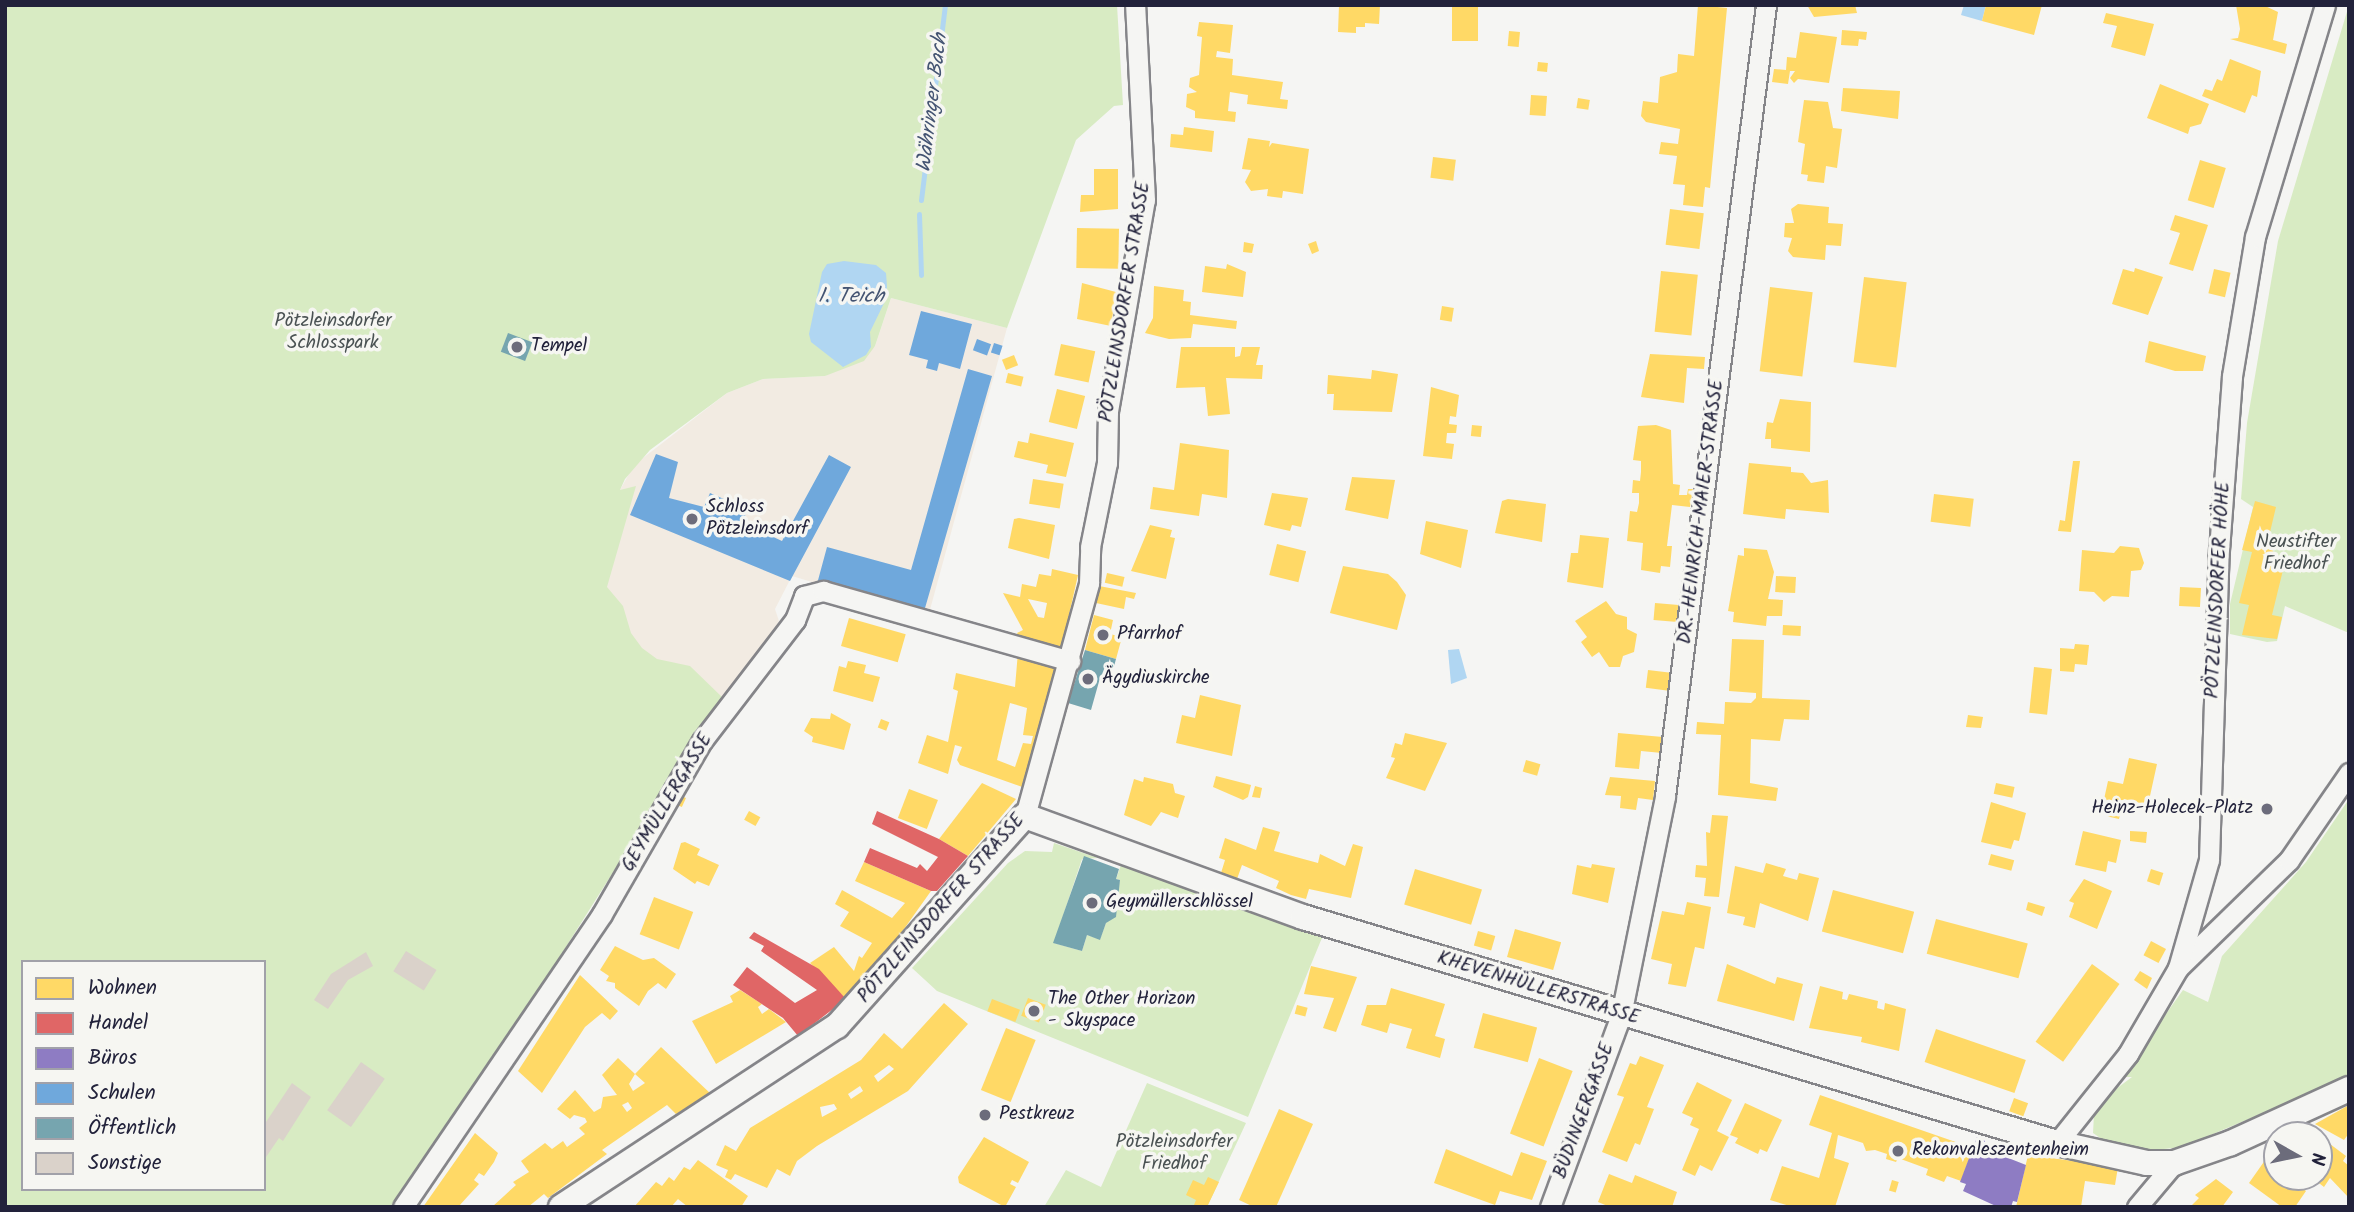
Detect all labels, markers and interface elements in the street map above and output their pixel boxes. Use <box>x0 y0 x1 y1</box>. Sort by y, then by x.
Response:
water label: Währinger Bach <box>912 32 954 174</box>
street label: PÖTZLEINSDORFER STRASSE <box>1096 180 1156 424</box>
water label: 1. Teich <box>818 284 884 310</box>
park label: Pötzleinsdorfer Schlosspark <box>275 311 391 355</box>
place label: Tempel <box>531 336 587 358</box>
marker: Tempel <box>509 339 525 355</box>
street label: DR.-HEINRICH-MAIER-STRASSE <box>1674 378 1730 646</box>
street label: PÖTZLEINSDORFER HÖHE <box>2202 481 2236 699</box>
place label: Schloss Pötzleinsdorf <box>706 497 808 541</box>
marker: Schloss Pötzleinsdorf <box>684 511 700 527</box>
park label: Neustifter Friedhof <box>2256 532 2336 576</box>
place label: Pfarrhof <box>1117 624 1182 646</box>
marker: Pfarrhof <box>1095 627 1111 643</box>
place label: Ägydiuskirche <box>1102 668 1210 690</box>
marker: Ägydiuskirche <box>1080 671 1096 687</box>
street label: GEYMÜLLERGASSE <box>618 730 718 876</box>
place label: Heinz-Holecek-Platz <box>2091 798 2253 820</box>
marker: Heinz-Holecek-Platz <box>2259 801 2275 817</box>
street label: PÖTZLEINSDORFER STRASSE <box>854 810 1030 1008</box>
place label: Geymüllerschlössel <box>1106 892 1253 914</box>
marker: Geymüllerschlössel <box>1084 895 1100 911</box>
street label: KHEVENHÜLLERSTRASSE <box>1434 947 1642 1031</box>
legend <box>21 960 266 1191</box>
text: Wohnen <box>88 972 157 1005</box>
place label: The Other Horizon - Skyspace <box>1048 989 1195 1033</box>
marker: The Other Horizon - Skyspace <box>1026 1003 1042 1019</box>
text: Handel <box>88 1007 148 1040</box>
street label: BÜDINGERGASSE <box>1550 1040 1620 1182</box>
text: Büros <box>88 1042 137 1075</box>
text: Schulen <box>88 1077 156 1110</box>
place label: Pestkreuz <box>999 1104 1075 1126</box>
marker: Pestkreuz <box>977 1107 993 1123</box>
text: Öffentlich <box>88 1112 176 1145</box>
north arrow <box>2263 1121 2333 1191</box>
park label: Pötzleinsdorfer Friedhof <box>1116 1132 1232 1176</box>
place label: Rekonvaleszentenheim <box>1912 1140 2089 1162</box>
marker: Rekonvaleszentenheim <box>1890 1143 1906 1159</box>
text: Sonstige <box>88 1147 161 1180</box>
text: N <box>2301 1151 2333 1167</box>

